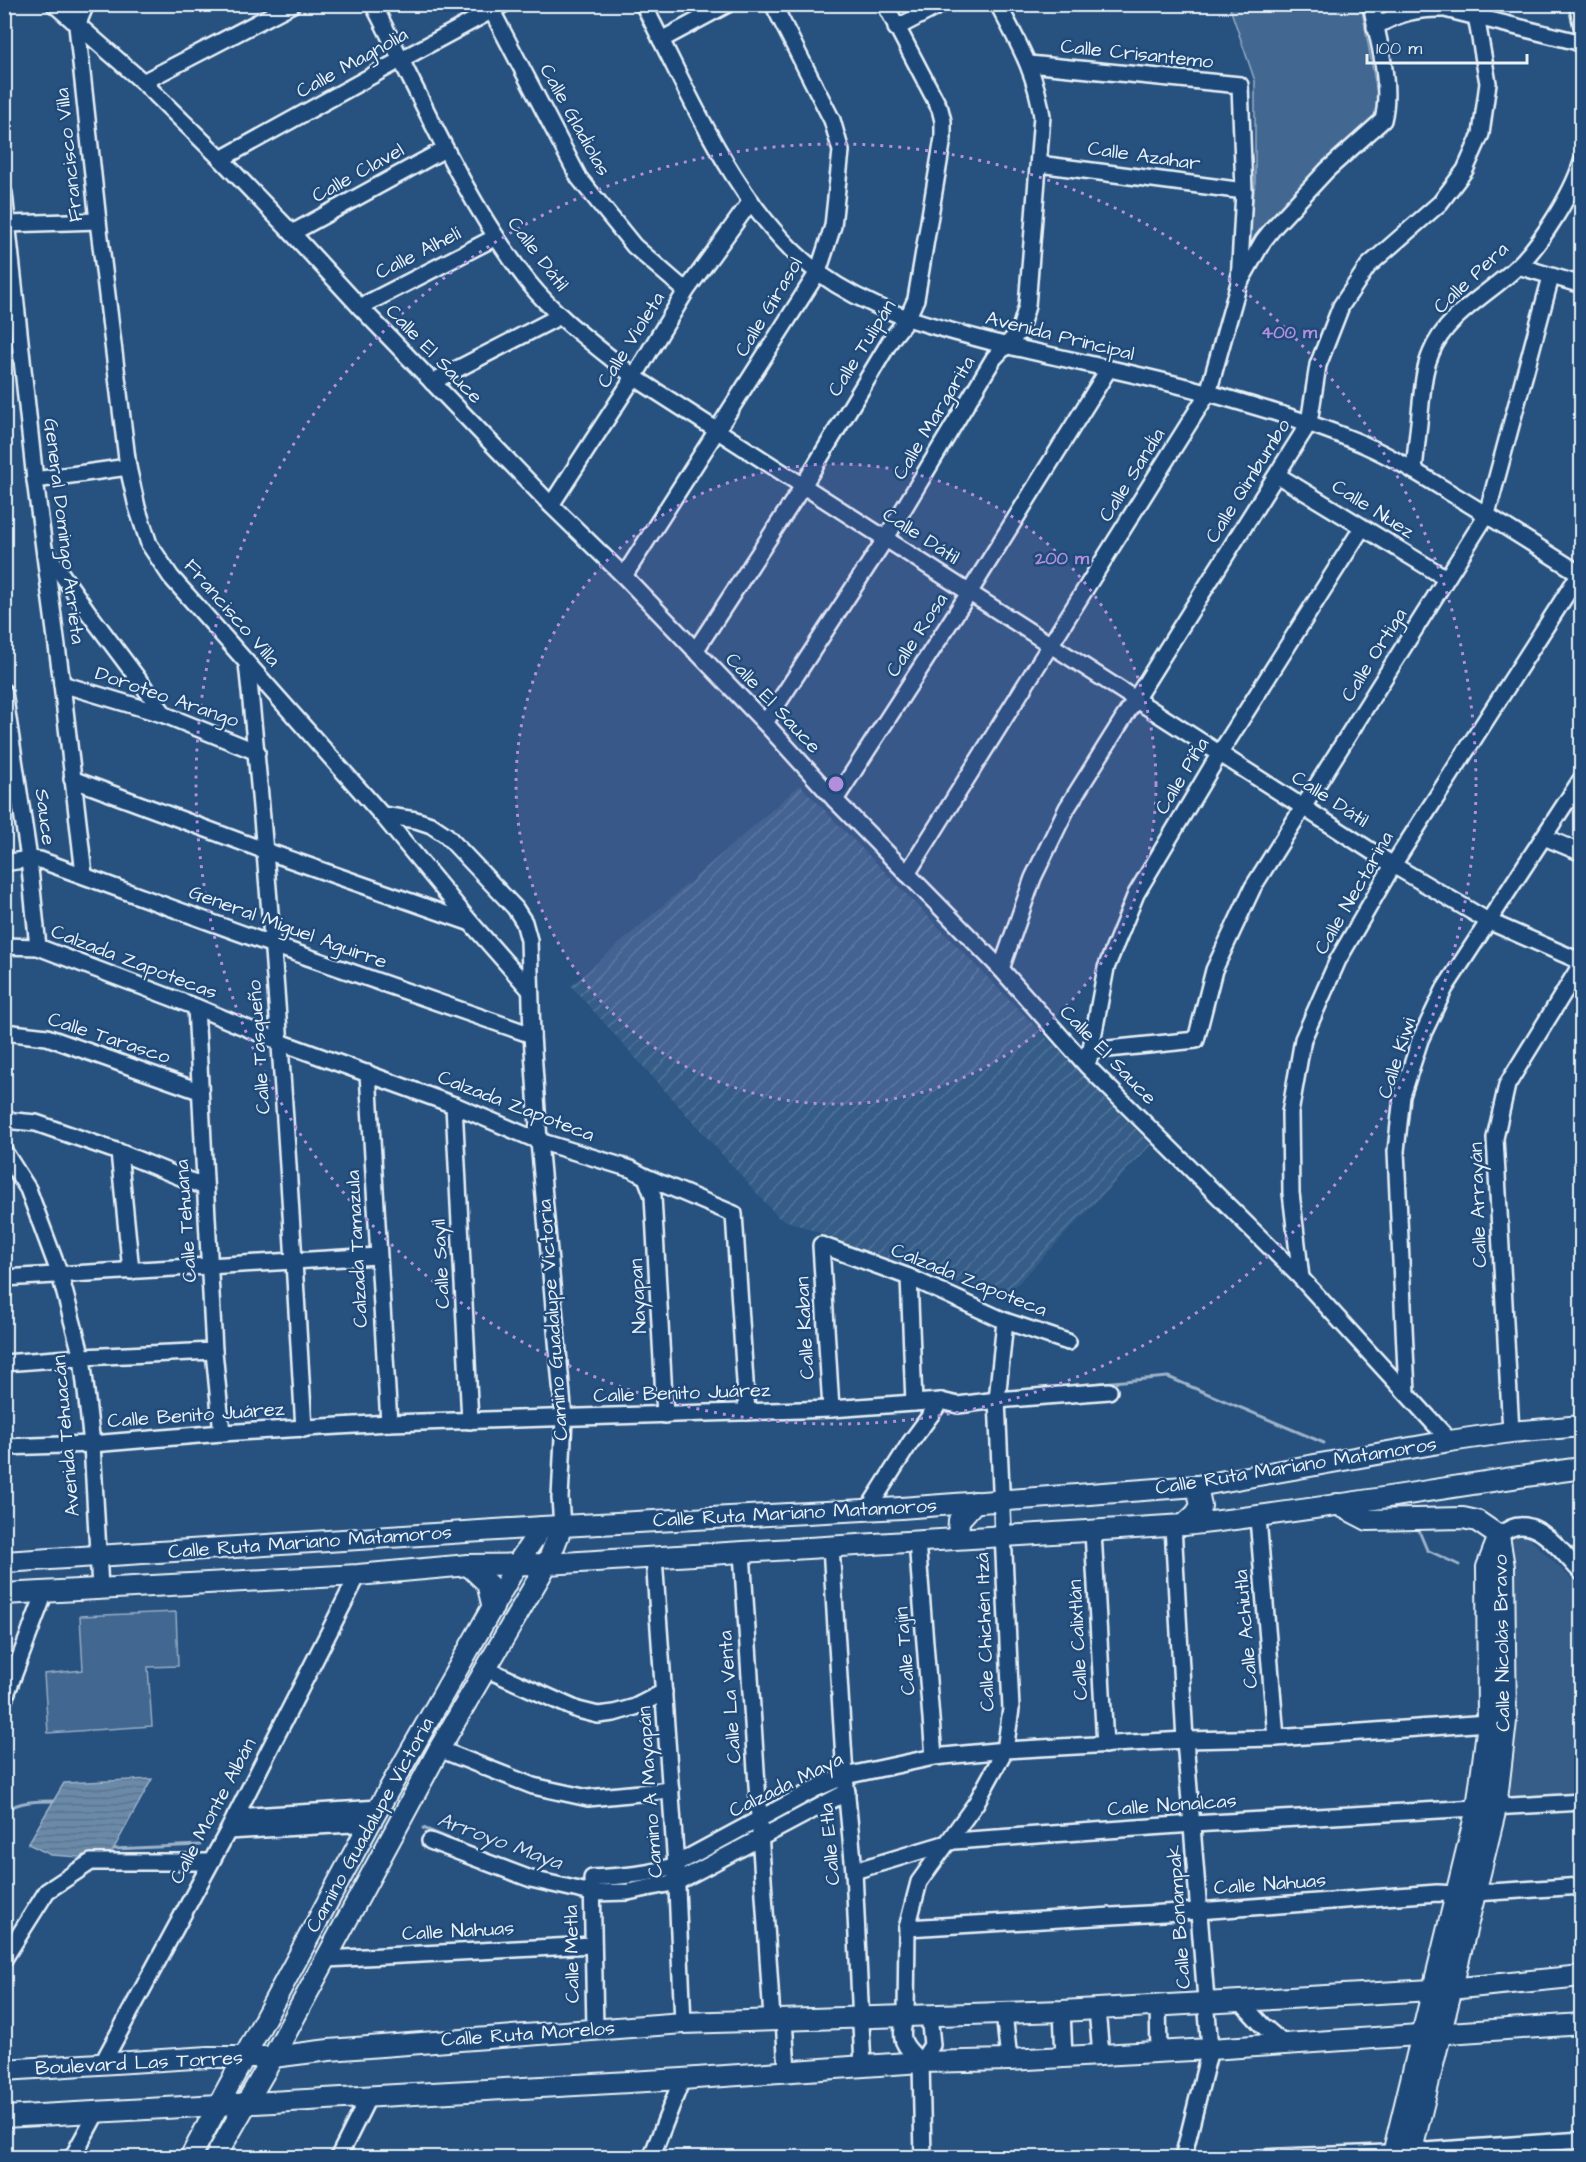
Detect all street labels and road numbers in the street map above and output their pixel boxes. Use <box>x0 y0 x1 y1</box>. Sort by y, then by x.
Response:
street label: Calle Magnolia <box>291 21 414 106</box>
street label: Calle Crisantemo <box>1059 32 1215 76</box>
street label: Calle Gladiolas <box>533 59 617 181</box>
street label: Francisco Villa <box>48 87 90 223</box>
street label: Calle Azahar <box>1086 134 1202 178</box>
street label: Calle Clavel <box>307 136 409 210</box>
street label: Calle Dátil <box>501 211 575 297</box>
street label: Calle Alhelí <box>371 220 465 286</box>
street label: Calle Pera <box>1427 236 1515 320</box>
street label: Calle Girasol <box>728 252 810 362</box>
street label: Calle Violeta <box>590 287 672 393</box>
street label: Calle Tulipán <box>821 294 903 402</box>
street label: Calle El Sauce <box>379 298 489 410</box>
street label: Avenida Principal <box>983 304 1137 368</box>
street label: Calle Margarita <box>886 351 983 486</box>
street label: Calle Qimbumbo <box>1199 413 1297 549</box>
street label: General Domingo Arrieta <box>35 417 92 646</box>
street label: Calle Sandía <box>1092 423 1172 527</box>
street label: Calle Nuez <box>1326 473 1420 546</box>
street label: Calle Dátil <box>877 501 965 571</box>
street label: Francisco Villa <box>177 553 287 673</box>
street label: Calle Rosa <box>879 587 955 683</box>
street label: Calle Ortiga <box>1334 603 1415 708</box>
street label: Calle El Sauce <box>719 646 827 760</box>
street label: Doroteo Arango <box>91 659 243 736</box>
street label: Calle Piña <box>1148 732 1216 820</box>
street label: Calle Dátil <box>1286 764 1374 834</box>
street label: Sauce <box>28 787 62 847</box>
street label: Calle Nectarina <box>1307 826 1401 960</box>
street label: General Miguel Aguirre <box>185 878 391 977</box>
street label: Calzada Zapotecas <box>47 917 221 1007</box>
street label: Calle Tasqueño <box>240 979 278 1115</box>
street label: Calle El Sauce <box>1053 999 1163 1111</box>
street label: Calle Tarasco <box>44 1005 174 1071</box>
street label: Calle Kiwi <box>1371 1014 1423 1102</box>
street label: Calzada Zapoteca <box>434 1063 598 1149</box>
street label: Calle Arrayán <box>1462 1142 1495 1268</box>
street label: Calle Tehuana <box>168 1159 204 1283</box>
street label: Calzada Tamazula <box>339 1169 375 1329</box>
street label: Camino Guadalupe Victoria <box>531 1198 575 1442</box>
street label: Calle Sayil <box>425 1218 458 1309</box>
street label: Calzada Zapoteca <box>887 1236 1051 1324</box>
street label: Nayapan <box>622 1258 655 1334</box>
street label: Calle Kaban <box>788 1276 822 1380</box>
street label: Avenida Tehuacán <box>45 1354 87 1518</box>
street label: Calle Benito Juárez <box>593 1376 771 1410</box>
street label: Calle Benito Juárez <box>106 1395 286 1435</box>
street label: Calle Ruta Mariano Matamoros <box>1153 1430 1439 1502</box>
street label: Calle Ruta Mariano Matamoros <box>652 1492 938 1534</box>
street label: Calle Ruta Mariano Matamoros <box>167 1518 453 1566</box>
street label: Calle Chichén Itzá <box>968 1552 1002 1712</box>
street label: Calle Nicolás Bravo <box>1486 1554 1518 1732</box>
street label: Calle Achiutla <box>1227 1568 1265 1690</box>
street label: Calle Calixtlán <box>1061 1579 1095 1701</box>
street label: Calle Tajín <box>887 1606 923 1696</box>
street label: Calle La Venta <box>711 1630 749 1764</box>
street label: Camino A Mayapán <box>630 1705 671 1879</box>
street label: Camino Guadalupe Victoria <box>299 1712 441 1938</box>
street label: Calle Monte Albán <box>163 1733 263 1889</box>
street label: Calzada Maya <box>724 1745 848 1826</box>
street label: Calle Nonalcas <box>1106 1787 1238 1823</box>
street label: Calle Etla <box>812 1802 848 1886</box>
street label: Calle Bonampak <box>1160 1844 1198 1990</box>
street label: Calle Nahuas <box>1213 1866 1327 1902</box>
street label: Calle Metla <box>557 1905 587 2003</box>
street label: Calle Nahuas <box>401 1914 515 1948</box>
street label: Calle Ruta Morelos <box>440 2014 616 2054</box>
street label: Boulevard Las Torres <box>34 2044 244 2082</box>

